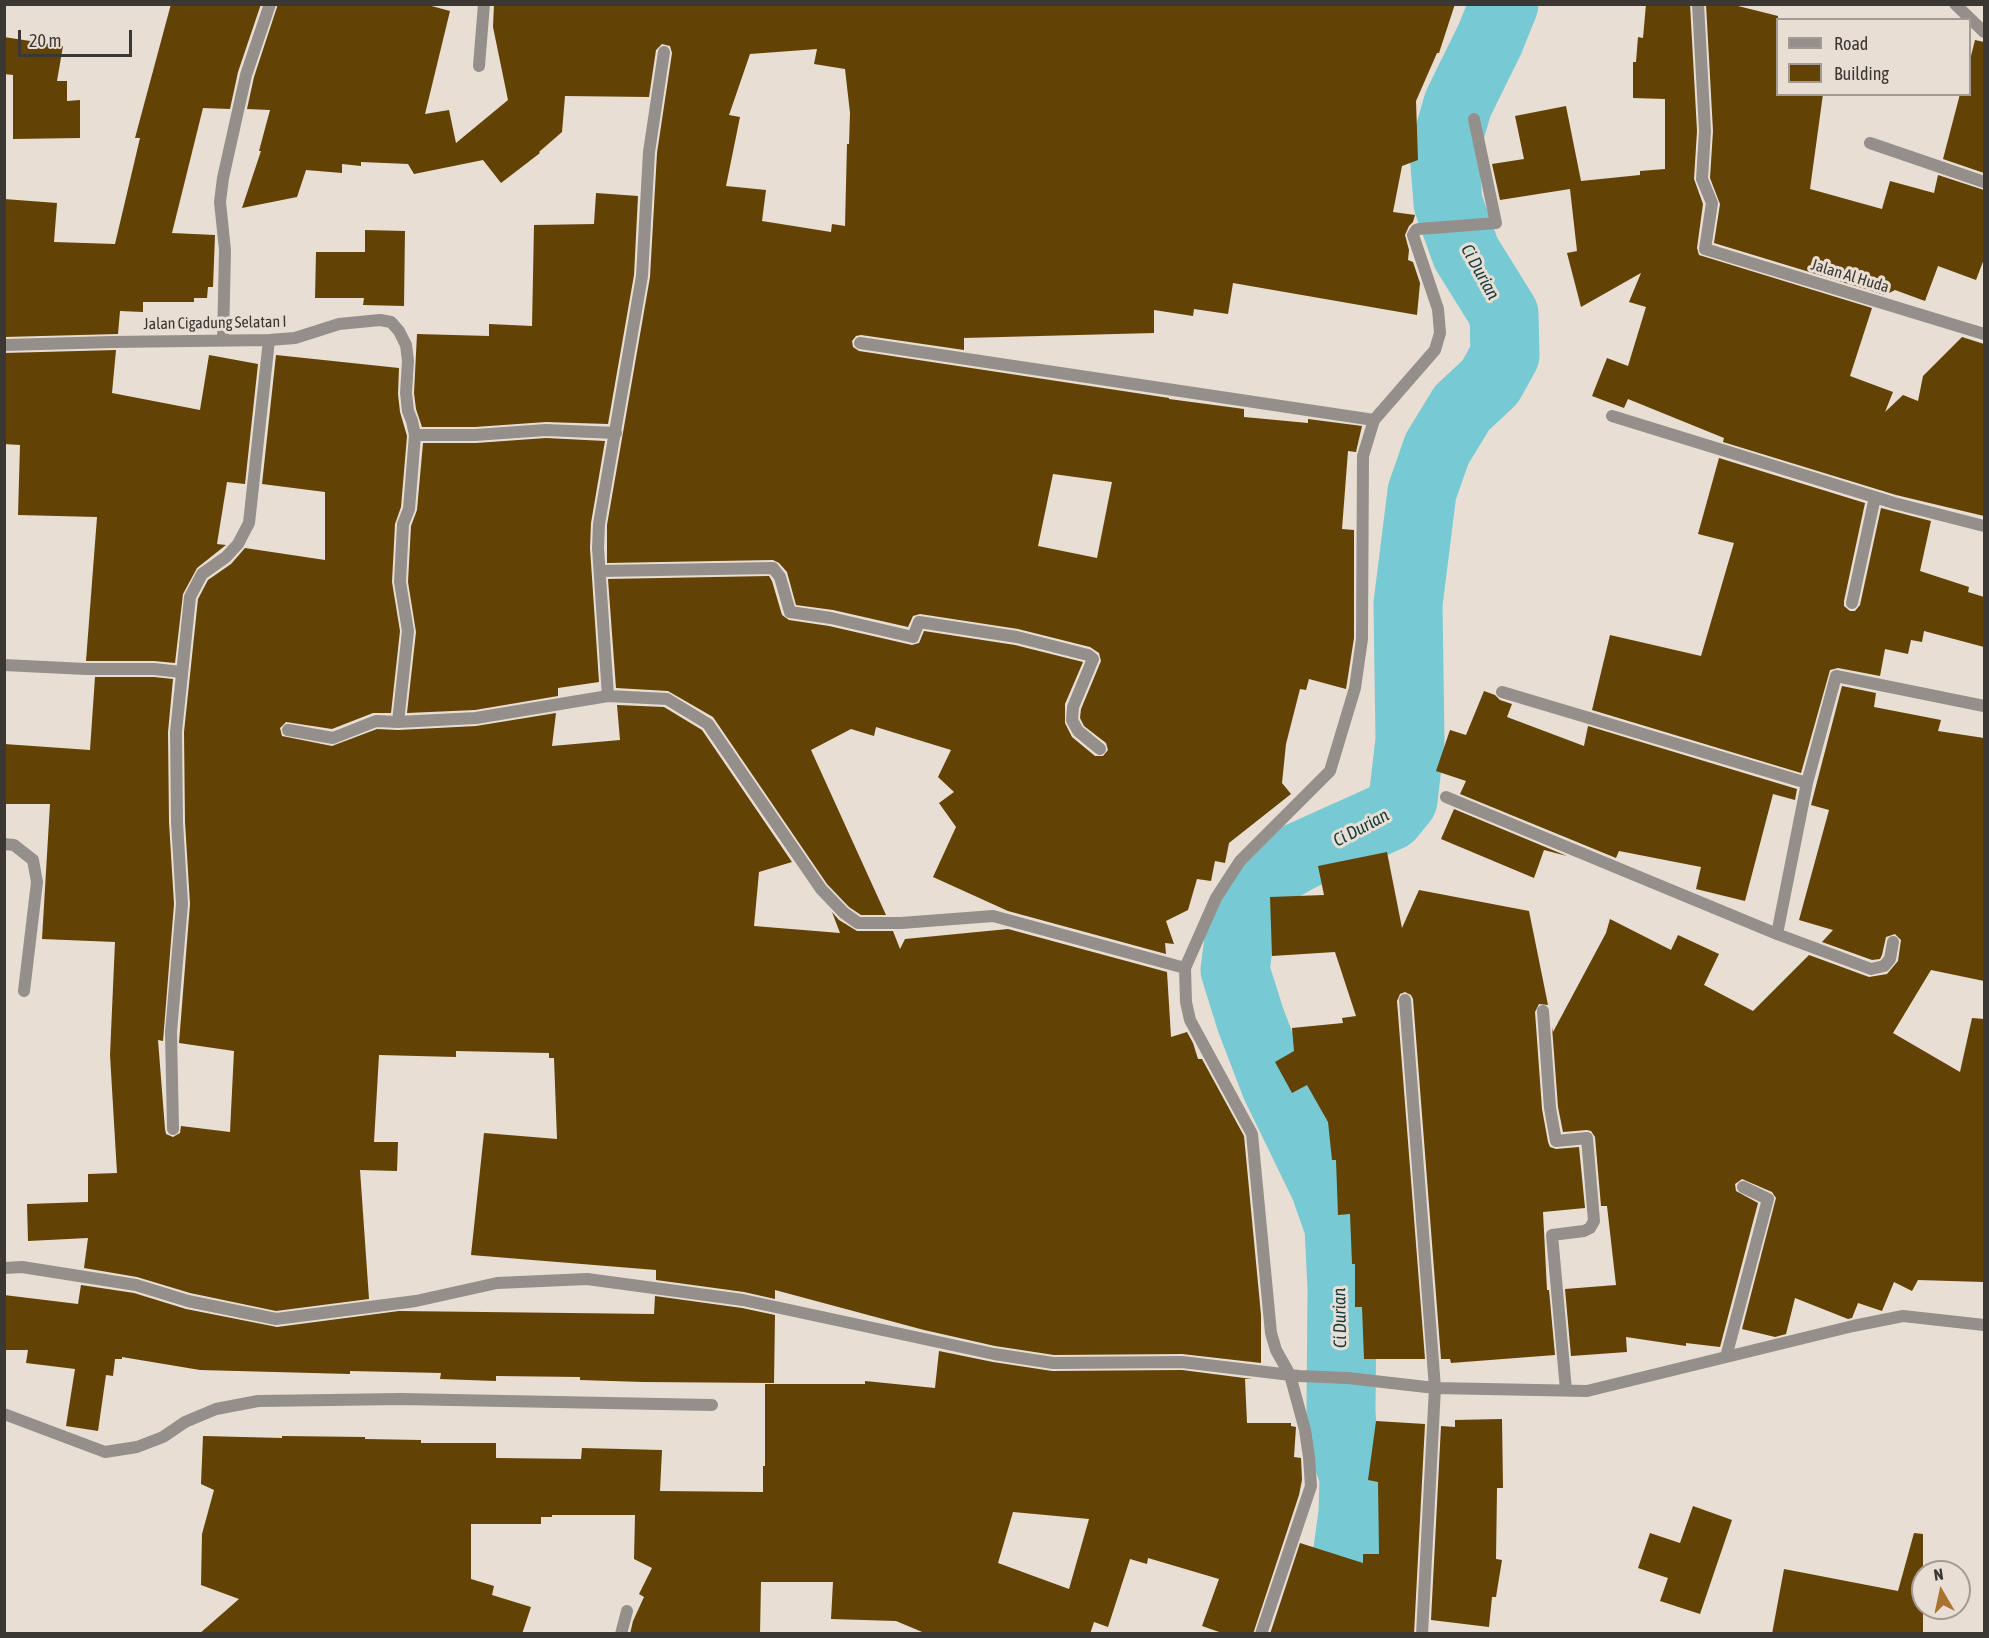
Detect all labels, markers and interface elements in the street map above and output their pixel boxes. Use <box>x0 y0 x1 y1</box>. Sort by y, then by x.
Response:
scale bar <box>21 18 135 56</box>
legend <box>1776 18 1971 96</box>
text: 20 m <box>29 30 61 51</box>
text: Road <box>1834 33 1868 54</box>
text: Building <box>1834 63 1889 84</box>
water label: Ci Durian <box>1456 241 1504 303</box>
street label: Jalan Al Huda <box>1809 255 1891 297</box>
street label: Jalan Cigadung Selatan I <box>143 312 287 334</box>
water label: Ci Durian <box>1329 804 1393 852</box>
water label: Ci Durian <box>1329 1288 1351 1348</box>
north arrow <box>1911 1560 1971 1620</box>
text: N <box>1932 1565 1945 1584</box>

